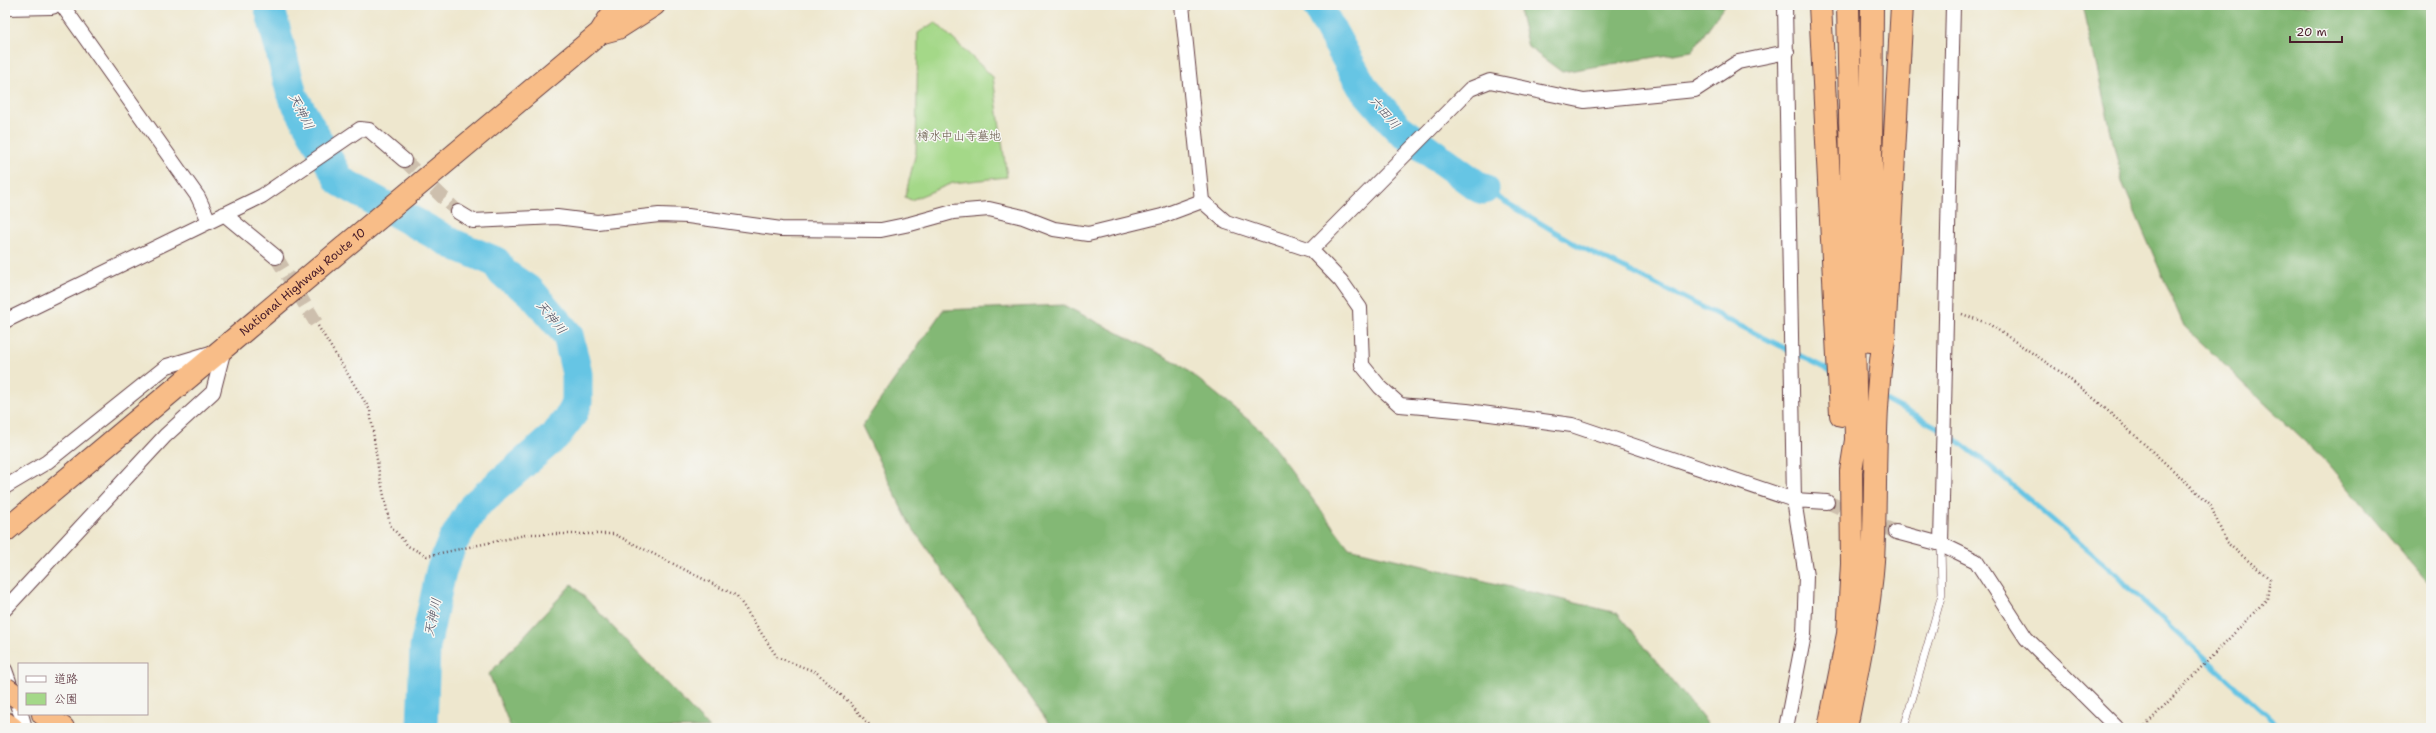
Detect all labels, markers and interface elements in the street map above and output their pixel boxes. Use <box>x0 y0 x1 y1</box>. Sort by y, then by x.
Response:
scale bar <box>2290 18 2342 44</box>
text: 20 m <box>2296 24 2327 40</box>
water label: 天神川 <box>285 90 318 132</box>
water label: 六田川 <box>1365 92 1404 133</box>
park label: 樽水中山寺墓地 <box>917 128 1001 144</box>
street label: National Highway Route 10 <box>236 224 369 340</box>
water label: 天神川 <box>533 297 570 338</box>
water label: 天神川 <box>420 596 445 638</box>
legend <box>18 663 148 715</box>
text: 道路 <box>54 671 78 687</box>
text: 公園 <box>54 691 78 707</box>

